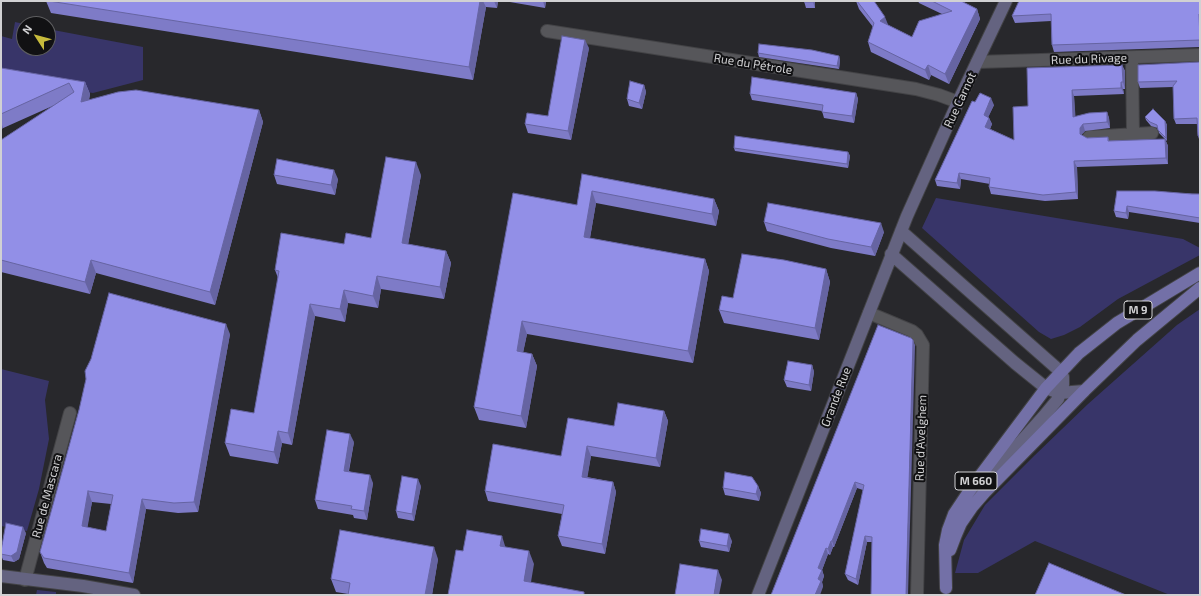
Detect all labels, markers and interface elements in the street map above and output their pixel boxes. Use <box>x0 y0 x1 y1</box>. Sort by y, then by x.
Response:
north arrow <box>16 16 56 56</box>
text: N <box>19 22 34 36</box>
street label: Rue du Rivage <box>1051 50 1127 68</box>
street label: Rue du Pétrole <box>713 51 793 77</box>
street label: Rue Carnot <box>941 70 979 130</box>
road number: M 9 <box>1124 301 1152 319</box>
street label: Grande Rue <box>818 365 854 429</box>
street label: Rue d'Avelghem <box>912 395 930 481</box>
street label: Rue de Mascara <box>29 452 65 540</box>
road number: M 660 <box>955 472 997 490</box>

